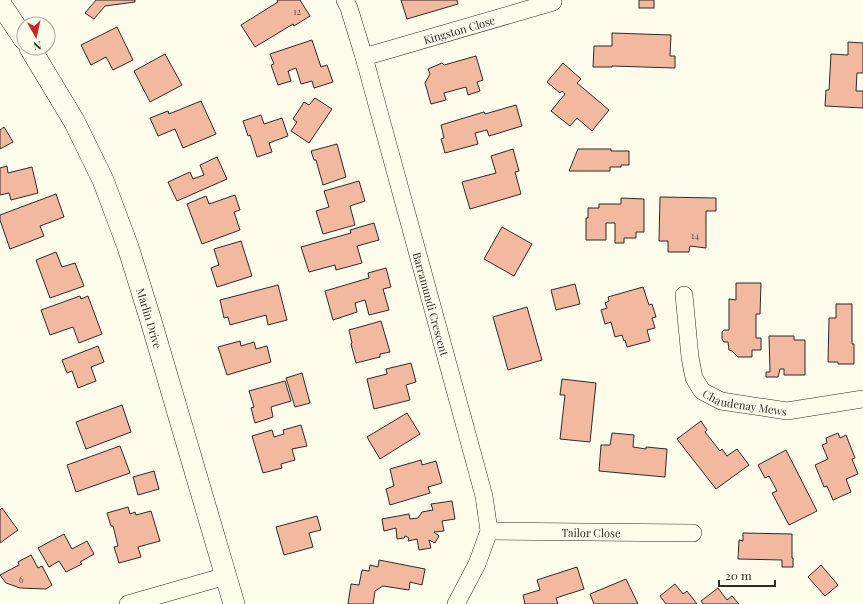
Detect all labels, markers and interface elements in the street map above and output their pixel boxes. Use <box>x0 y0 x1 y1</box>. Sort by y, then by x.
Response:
house number: 12 <box>293 5 301 17</box>
street label: Kingston Close <box>421 12 497 47</box>
north arrow <box>16 16 56 56</box>
text: N <box>32 38 43 54</box>
house number: 14 <box>691 229 699 241</box>
street label: Barramundi Crescent <box>410 250 453 357</box>
street label: Marlin Drive <box>134 286 166 351</box>
street label: Chaudenay Mews <box>700 385 788 418</box>
street label: Tailor Close <box>561 524 621 540</box>
scale bar <box>719 562 775 588</box>
text: 20 m <box>725 567 752 583</box>
house number: 6 <box>19 573 24 585</box>

